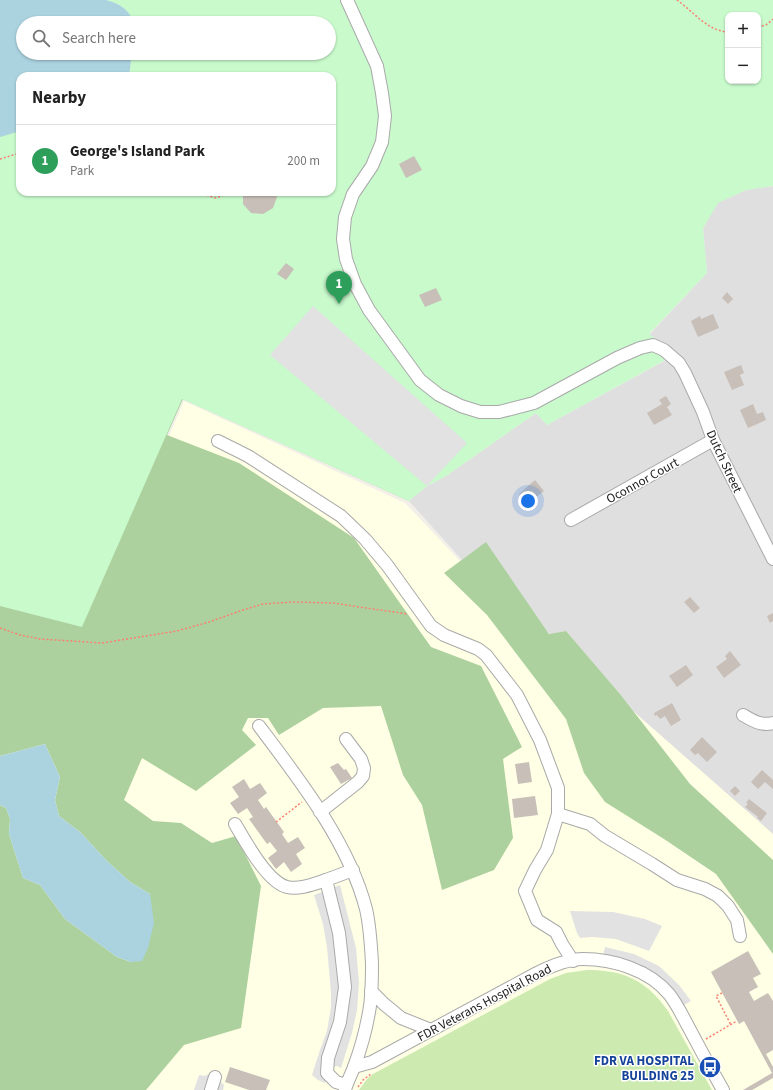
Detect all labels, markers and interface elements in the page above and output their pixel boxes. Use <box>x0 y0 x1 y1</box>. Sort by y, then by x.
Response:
map controls <box>725 12 761 84</box>
button: + <box>725 12 761 48</box>
search box <box>16 16 336 60</box>
icon: search <box>30 27 52 49</box>
text: Search here <box>62 28 136 49</box>
button: − <box>725 48 761 84</box>
text: Nearby <box>32 86 86 110</box>
text: George's Island Park <box>70 141 205 162</box>
text: 1 <box>42 152 48 170</box>
text: 200 m <box>287 152 320 170</box>
text: Park <box>70 162 94 180</box>
pin: 1 <box>326 271 352 304</box>
street label: Dutch Street <box>702 427 747 496</box>
street label: Oconnor Court <box>603 453 682 508</box>
your location <box>518 491 538 511</box>
street label: FDR Veterans Hospital Road <box>414 960 555 1046</box>
place label: FDR VA HOSPITAL BUILDING 25 <box>594 1052 694 1085</box>
bus stop icon: FDR VA HOSPITAL BUILDING 25 <box>697 1054 723 1080</box>

